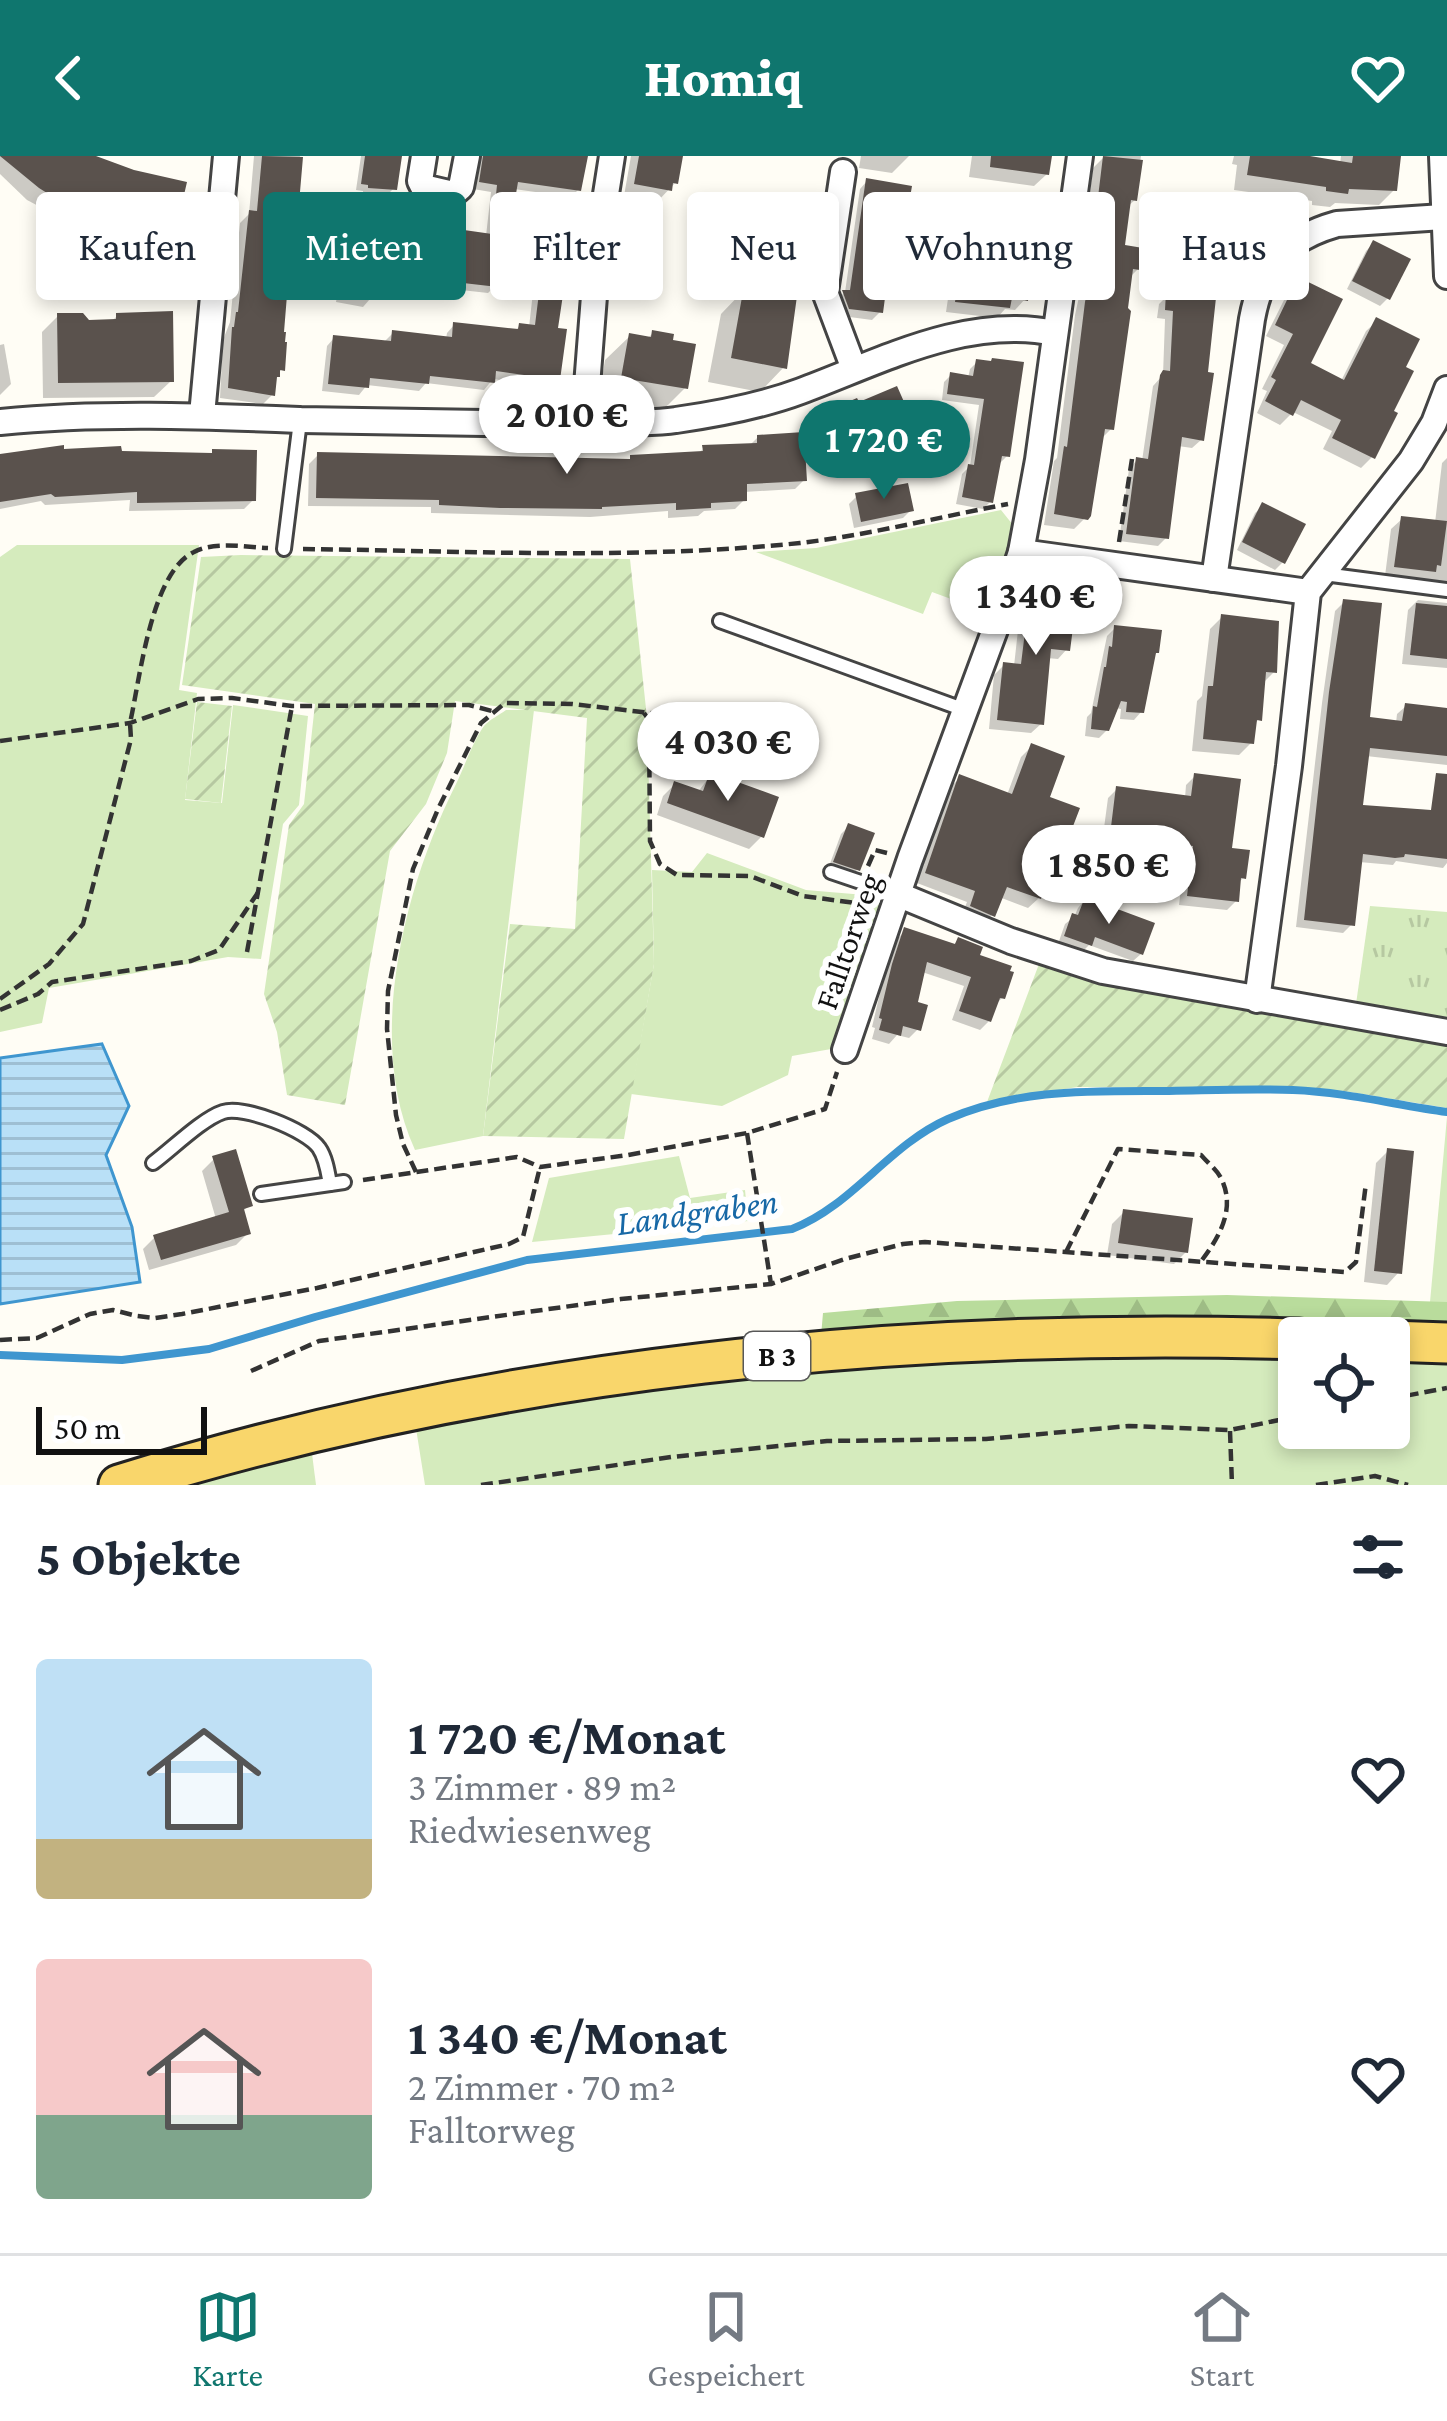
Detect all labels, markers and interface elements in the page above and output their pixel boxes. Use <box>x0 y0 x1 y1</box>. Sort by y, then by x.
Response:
icon: back <box>36 45 102 111</box>
icon: heart <box>1345 45 1411 111</box>
text: Homiq <box>644 48 803 108</box>
chip: Kaufen <box>36 192 239 300</box>
chip: Mieten <box>263 192 466 300</box>
chip: Filter <box>490 192 663 300</box>
chip: Neu <box>687 192 839 300</box>
chip: Wohnung <box>863 192 1115 300</box>
chip: Haus <box>1139 192 1309 300</box>
pin: 2 010 € <box>456 375 678 477</box>
text: 2 010 € <box>506 392 628 435</box>
pin: 1 720 € <box>773 400 995 502</box>
text: 1 720 € <box>825 417 943 460</box>
pin: 1 340 € <box>925 556 1147 658</box>
text: 1 340 € <box>977 573 1095 616</box>
pin: 4 030 € <box>617 702 839 804</box>
text: 4 030 € <box>664 719 792 762</box>
pin: 1 850 € <box>998 825 1220 927</box>
text: 1 850 € <box>1049 842 1169 885</box>
street label: Falltorweg <box>807 868 888 1014</box>
water label: Landgraben <box>614 1181 780 1243</box>
map controls <box>1278 1317 1410 1449</box>
button: locate <box>1278 1317 1410 1449</box>
road number: B 3 <box>744 1332 810 1380</box>
scale bar <box>36 1401 207 1454</box>
text: 50 m <box>54 1409 121 1446</box>
icon: filters <box>1345 1524 1411 1590</box>
text: 5 Objekte <box>36 1529 241 1586</box>
icon: home <box>132 1707 276 1851</box>
text: 1 720 €/Monat <box>408 1708 725 1765</box>
icon: heart <box>1345 1746 1411 1812</box>
text: 3 Zimmer · 89 m² <box>408 1765 676 1808</box>
text: Riedwiesenweg <box>408 1808 651 1851</box>
icon: home <box>132 2007 276 2151</box>
text: 1 340 €/Monat <box>408 2008 727 2065</box>
icon: heart <box>1345 2046 1411 2112</box>
text: 2 Zimmer · 70 m² <box>408 2065 675 2108</box>
text: Falltorweg <box>408 2108 575 2151</box>
tab: Karte <box>192 2284 263 2393</box>
tab: Gespeichert <box>647 2284 805 2393</box>
tab: Start <box>1189 2284 1255 2393</box>

